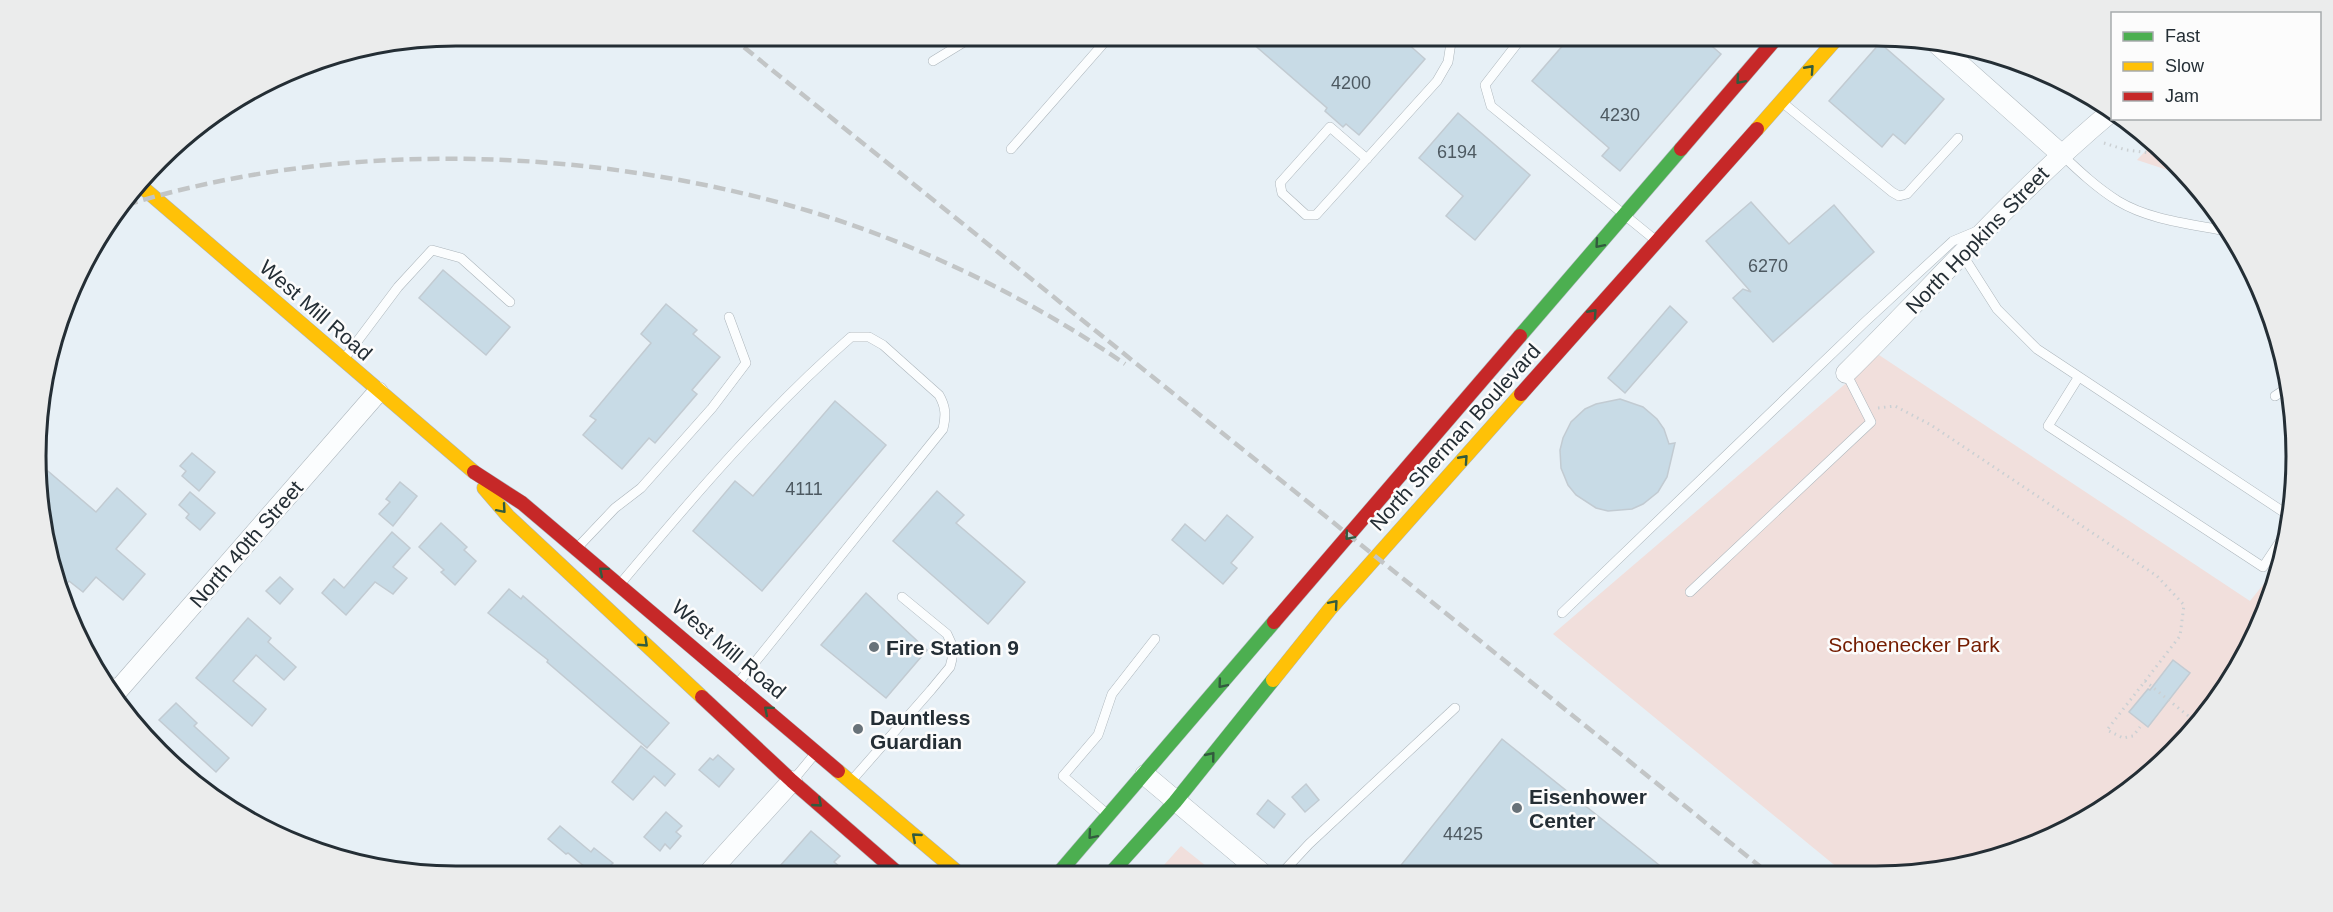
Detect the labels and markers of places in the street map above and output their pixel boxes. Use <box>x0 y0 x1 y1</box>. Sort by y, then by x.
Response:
place label: Fire Station 9 <box>886 636 1019 659</box>
marker: Fire Station 9 <box>867 640 881 654</box>
place label: Dauntless Guardian <box>870 706 970 753</box>
marker: Dauntless Guardian <box>851 722 865 736</box>
place label: Eisenhower Center <box>1529 785 1647 832</box>
marker: Eisenhower Center <box>1510 801 1524 815</box>

